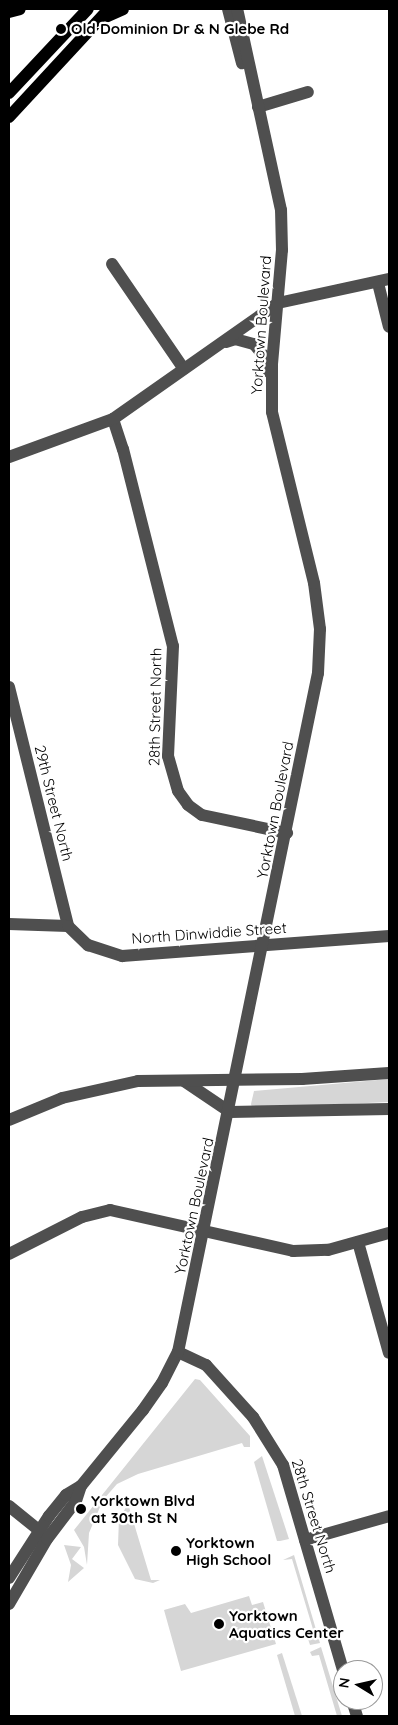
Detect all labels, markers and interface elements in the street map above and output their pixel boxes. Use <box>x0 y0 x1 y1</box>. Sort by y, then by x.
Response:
place label: Old Dominion Dr & N Glebe Rd <box>71 20 289 38</box>
marker: Old Dominion Dr & N Glebe Rd <box>55 23 67 35</box>
street label: Yorktown Boulevard <box>247 255 275 395</box>
street label: 28th Street North <box>145 648 165 766</box>
street label: Yorktown Boulevard <box>253 740 297 880</box>
street label: 29th Street North <box>31 743 77 863</box>
street label: North Dinwiddie Street <box>131 919 287 947</box>
street label: Yorktown Boulevard <box>171 1136 217 1276</box>
street label: 28th Street North <box>288 1457 340 1575</box>
place label: Yorktown Blvd at 30th St N <box>91 1491 195 1526</box>
marker: Yorktown Blvd at 30th St N <box>75 1503 87 1515</box>
place label: Yorktown High School <box>186 1533 271 1568</box>
marker: Yorktown High School <box>170 1545 182 1557</box>
place label: Yorktown Aquatics Center <box>229 1606 344 1641</box>
marker: Yorktown Aquatics Center <box>213 1618 225 1630</box>
north arrow <box>333 1660 383 1710</box>
text: N <box>334 1676 354 1689</box>

